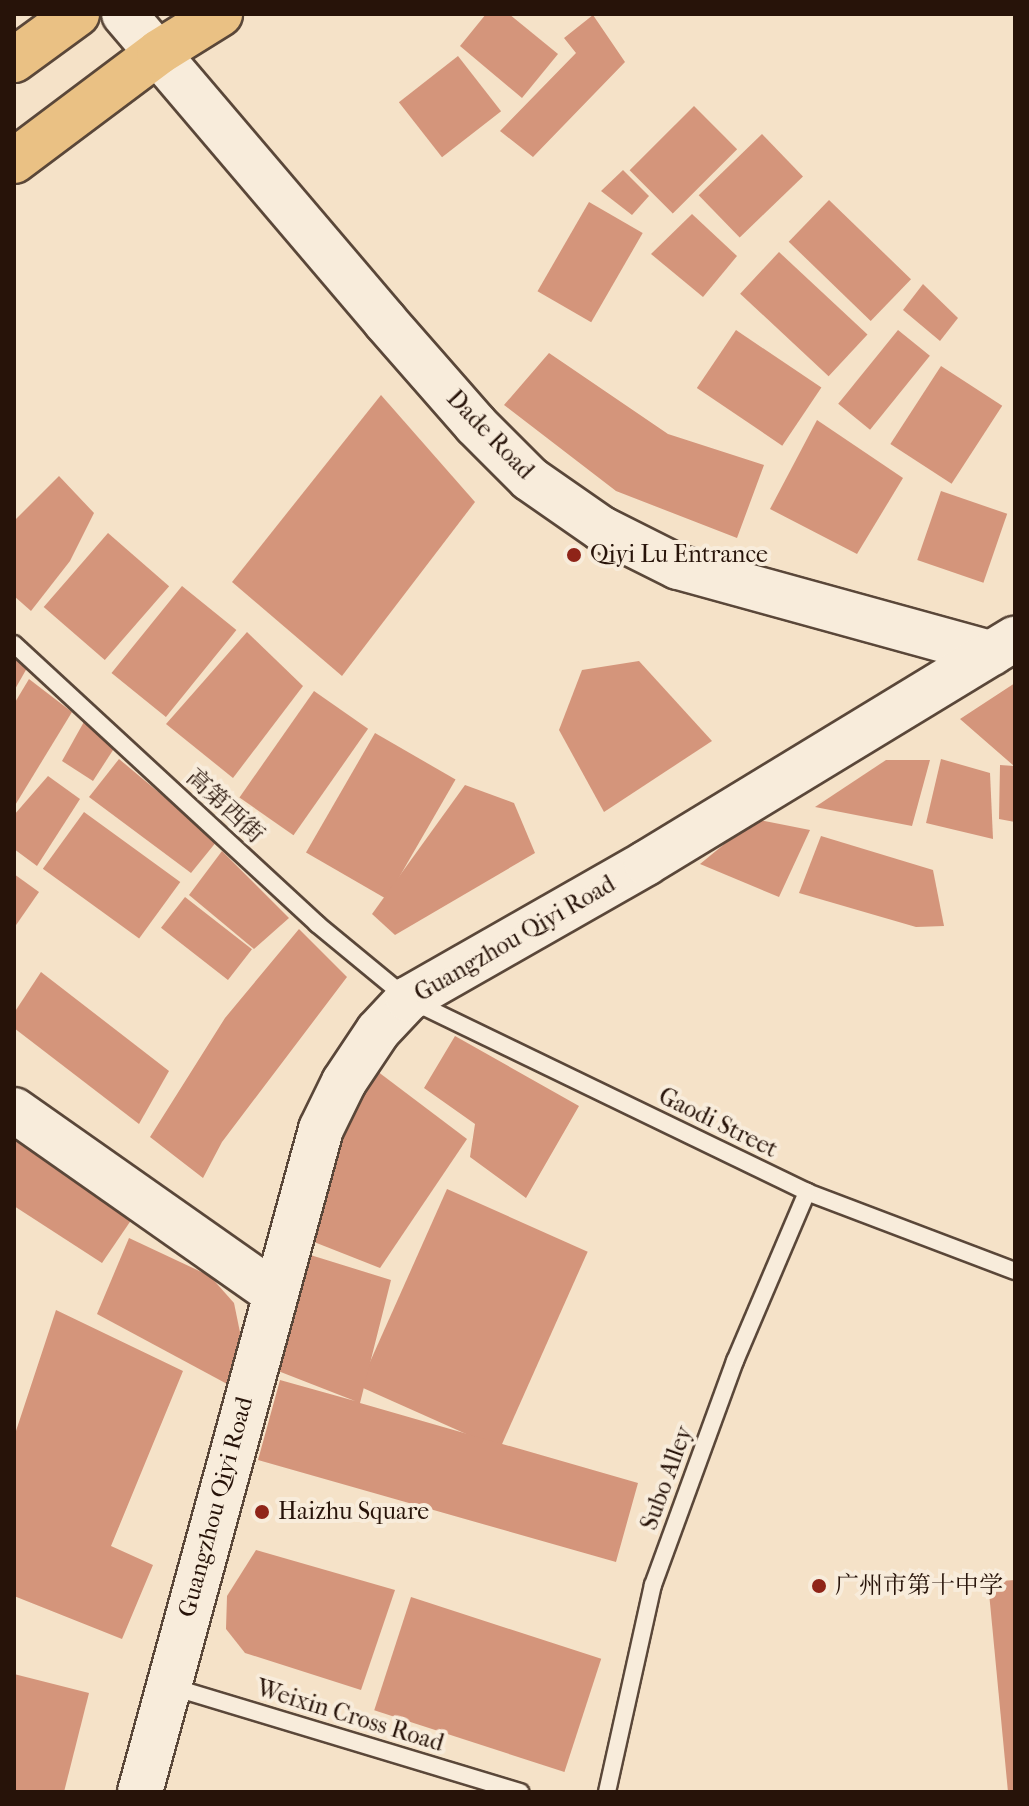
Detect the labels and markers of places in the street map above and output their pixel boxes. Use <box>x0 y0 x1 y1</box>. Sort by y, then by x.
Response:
place label: Qiyi Lu Entrance <box>590 541 768 569</box>
marker: Qiyi Lu Entrance <box>565 546 583 564</box>
place label: Haizhu Square <box>278 1498 429 1526</box>
marker: Haizhu Square <box>253 1503 271 1521</box>
place label: 广州市第十中学 <box>835 1572 1003 1600</box>
marker: 广州市第十中学 <box>810 1577 828 1595</box>

